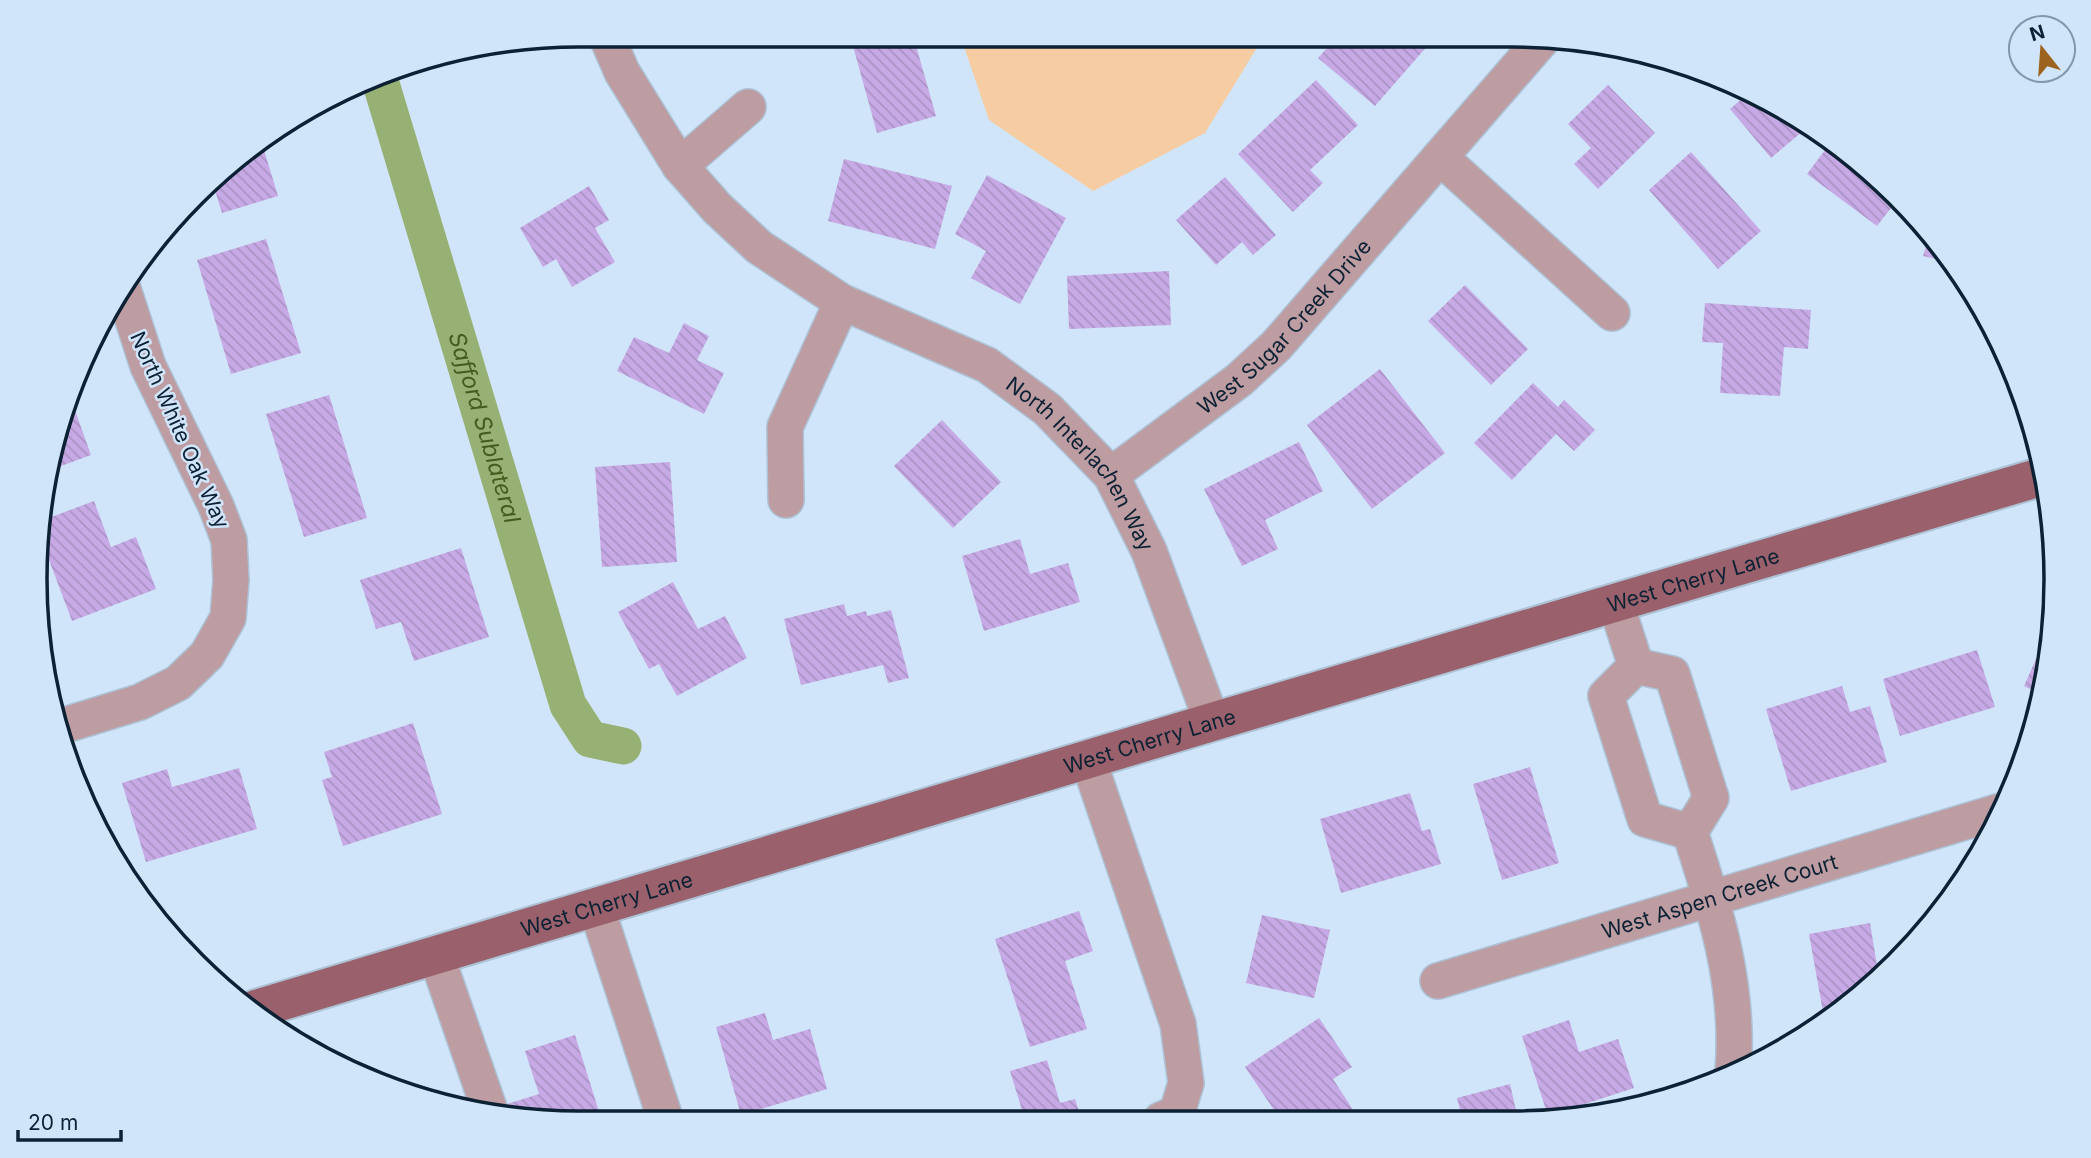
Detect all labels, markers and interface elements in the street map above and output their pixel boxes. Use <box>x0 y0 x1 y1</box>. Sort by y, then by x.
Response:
north arrow <box>2007 14 2077 84</box>
text: N <box>2027 20 2047 46</box>
street label: West Sugar Creek Drive <box>1192 234 1376 419</box>
street label: North White Oak Way <box>125 328 235 533</box>
water label: Safford Sublateral <box>443 329 527 527</box>
street label: North Interlachen Way <box>1002 371 1159 555</box>
street label: West Cherry Lane <box>1604 542 1782 617</box>
street label: West Cherry Lane <box>1061 703 1239 778</box>
street label: West Aspen Creek Court <box>1599 849 1841 943</box>
street label: West Cherry Lane <box>518 866 696 941</box>
scale bar <box>18 1098 121 1142</box>
text: 20 m <box>28 1110 78 1135</box>

